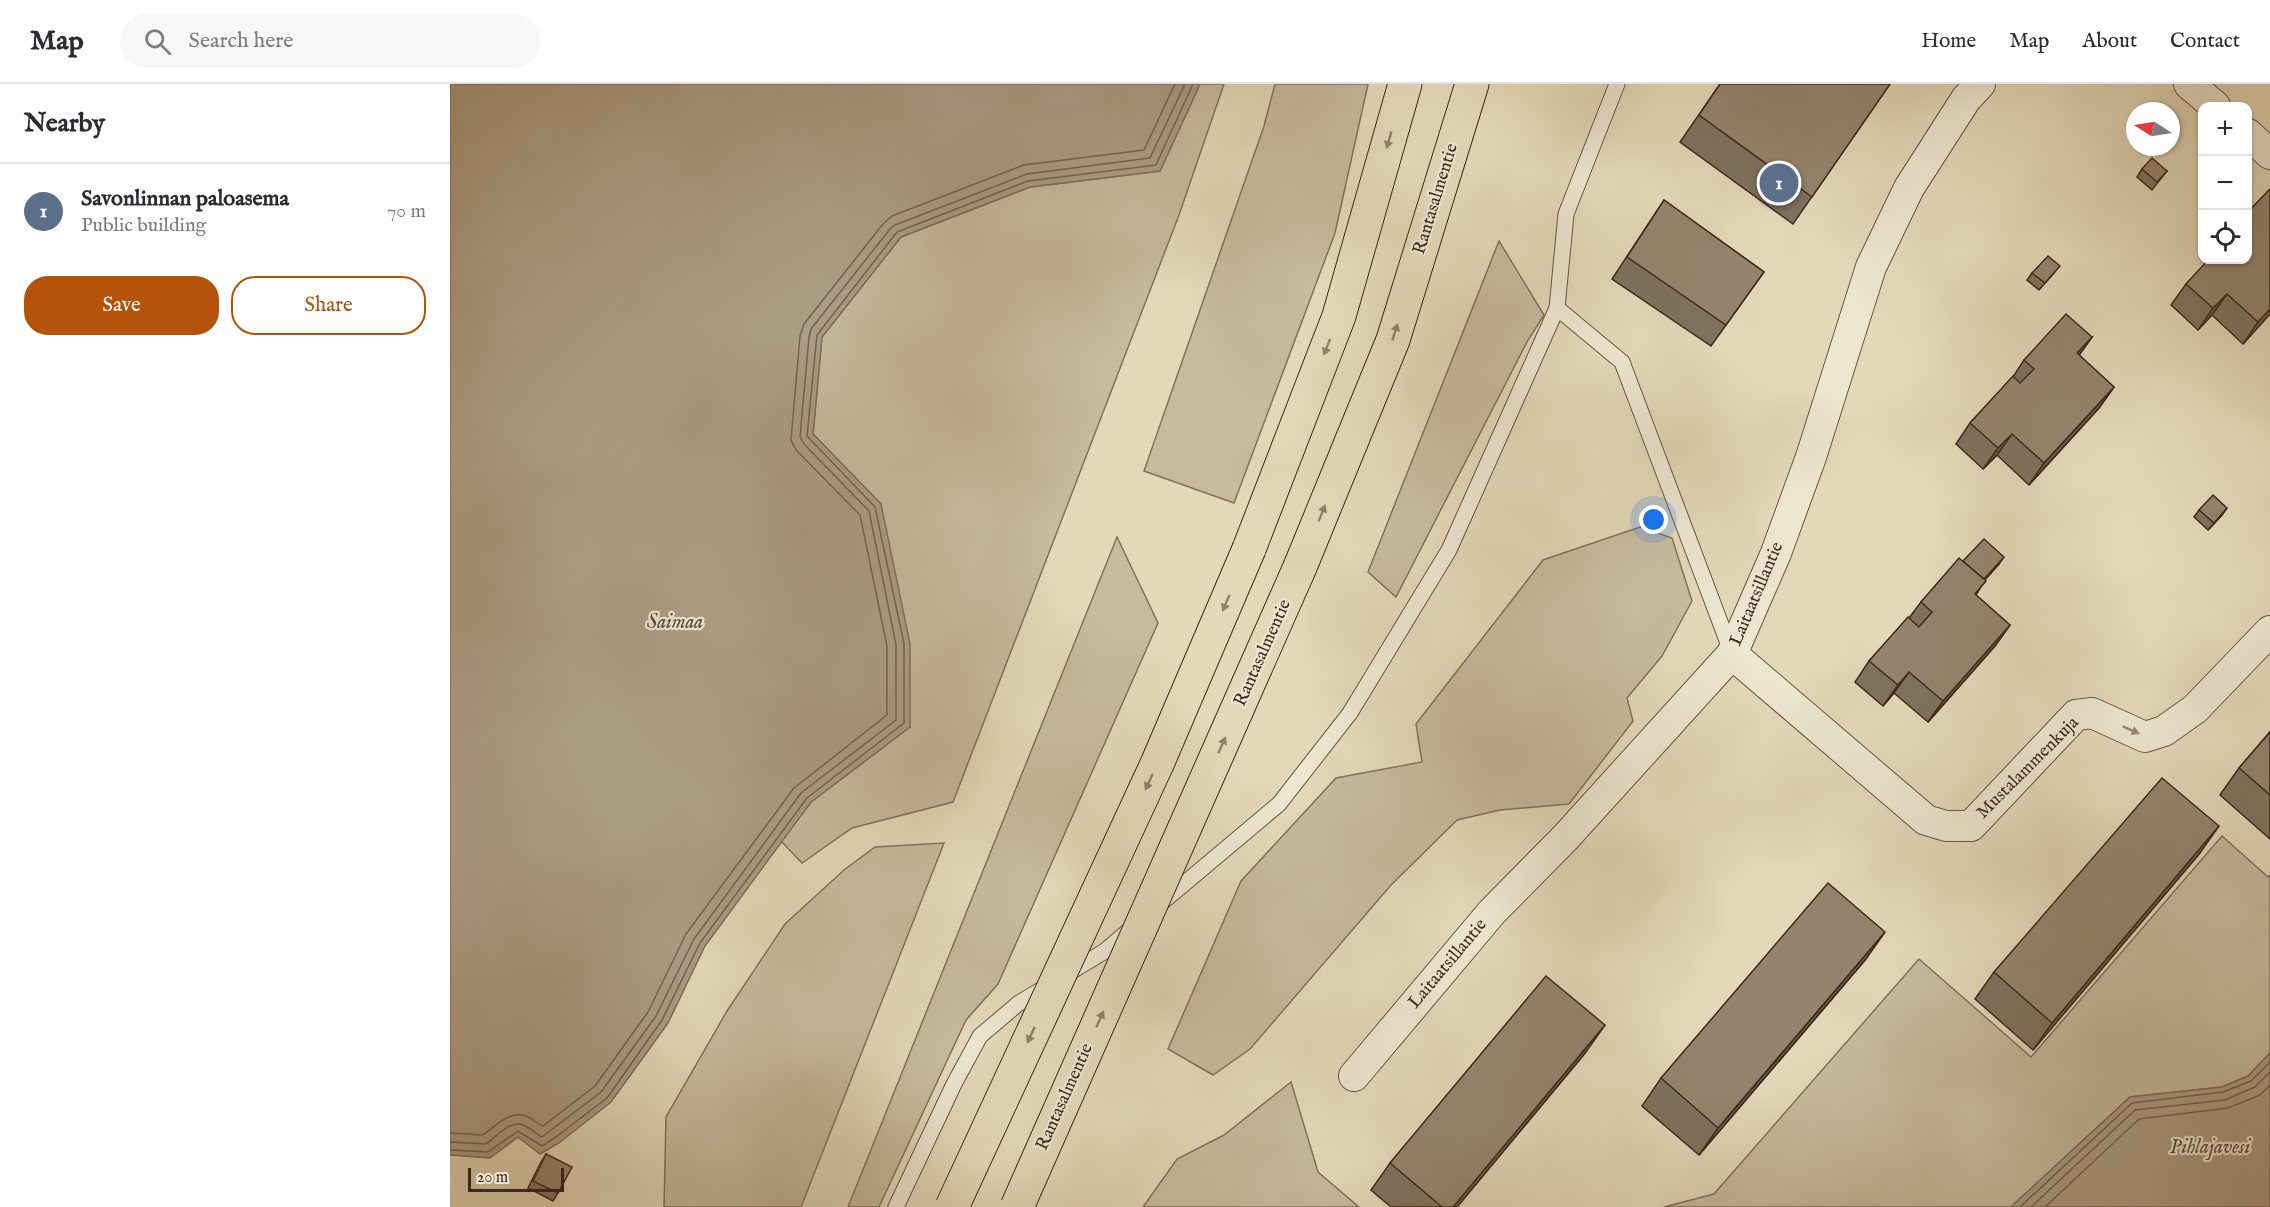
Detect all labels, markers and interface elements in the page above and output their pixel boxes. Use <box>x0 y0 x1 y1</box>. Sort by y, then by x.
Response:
search box <box>120 14 540 68</box>
text: Map <box>30 24 84 59</box>
icon: search <box>141 25 174 58</box>
text: Search here <box>189 27 293 55</box>
text: Home <box>1921 28 1976 55</box>
text: Map <box>2009 28 2049 55</box>
text: About <box>2082 28 2137 55</box>
text: Contact <box>2170 28 2240 55</box>
north arrow <box>2126 102 2180 156</box>
map controls <box>2198 102 2252 264</box>
button: + <box>2198 102 2252 156</box>
text: Nearby <box>24 107 105 140</box>
one-way arrow <box>1384 131 1393 149</box>
street label: Rantasalmentie <box>1408 141 1464 257</box>
button: − <box>2198 156 2252 210</box>
pin: 1 <box>1760 160 1798 206</box>
text: Savonlinnan paloasema <box>81 185 289 213</box>
text: 1 <box>40 199 47 224</box>
text: 70 m <box>387 199 426 224</box>
button: locate <box>2198 210 2252 264</box>
text: Public building <box>81 213 206 238</box>
button: Save <box>24 276 219 335</box>
button: Share <box>231 276 426 335</box>
one-way arrow <box>1391 323 1401 341</box>
one-way arrow <box>1322 338 1331 356</box>
one-way arrow <box>1318 504 1328 522</box>
your location <box>1639 505 1668 534</box>
street label: Laitaatsillantie <box>1725 539 1789 649</box>
one-way arrow <box>1221 594 1230 612</box>
street label: Rantasalmentie <box>1229 596 1297 710</box>
water label: Saimaa <box>647 610 703 635</box>
street label: Mustalammenkuja <box>1972 712 2084 824</box>
one-way arrow <box>2122 726 2139 735</box>
one-way arrow <box>1217 736 1227 754</box>
one-way arrow <box>1144 773 1153 790</box>
street label: Laitaatsillantie <box>1404 914 1492 1014</box>
one-way arrow <box>1095 1010 1105 1028</box>
one-way arrow <box>1027 1027 1036 1044</box>
street label: Rantasalmentie <box>1031 1040 1099 1154</box>
water label: Pihlajavesi <box>2170 1135 2252 1160</box>
scale bar <box>468 1165 564 1192</box>
text: 20 m <box>477 1168 508 1188</box>

